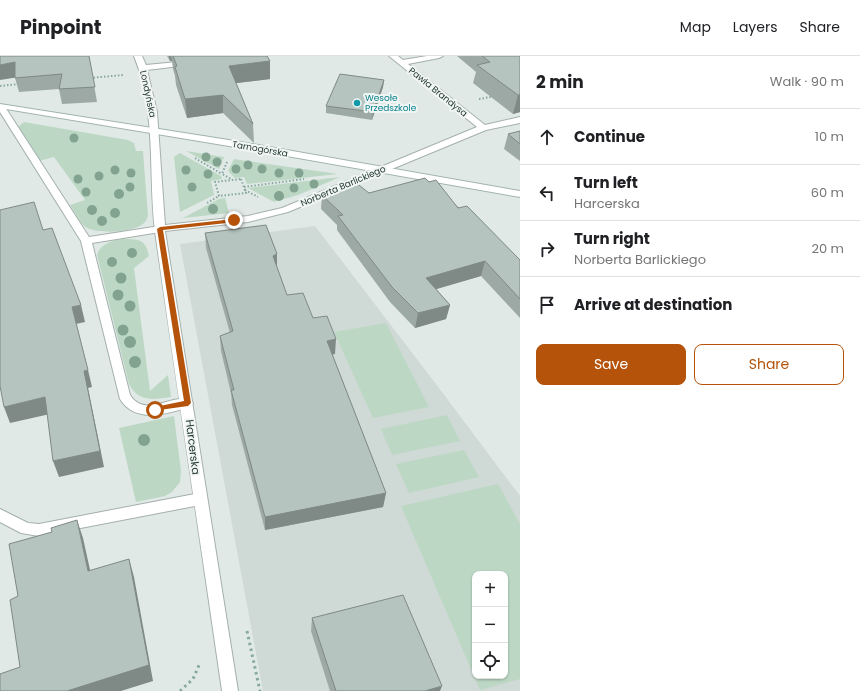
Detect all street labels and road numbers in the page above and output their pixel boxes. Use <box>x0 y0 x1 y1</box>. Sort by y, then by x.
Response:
street label: Pawła Brandysa <box>406 65 470 119</box>
street label: Londyńska <box>137 69 159 119</box>
street label: Tarnogórska <box>231 138 289 160</box>
street label: Norberta Barlickiego <box>299 163 388 209</box>
street label: Harcerska <box>182 418 204 476</box>

